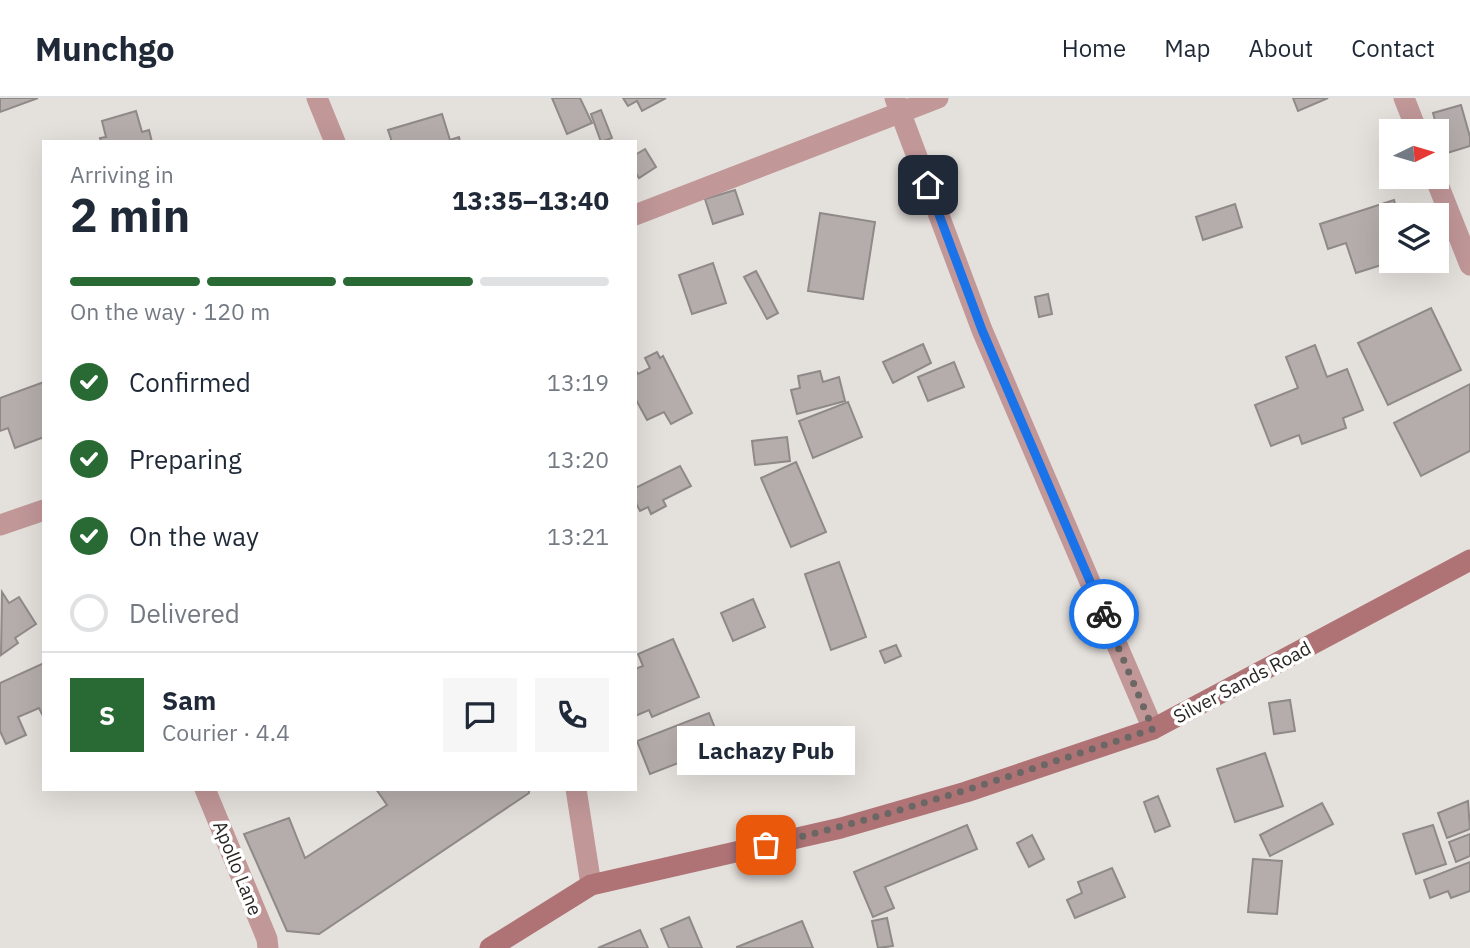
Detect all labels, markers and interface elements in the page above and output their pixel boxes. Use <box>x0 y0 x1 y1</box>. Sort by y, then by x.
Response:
text: Munchgo <box>35 27 175 70</box>
text: Home <box>1062 32 1126 64</box>
text: Map <box>1164 32 1210 64</box>
text: About <box>1248 32 1313 64</box>
text: Contact <box>1351 32 1435 64</box>
north arrow <box>1379 119 1449 189</box>
map controls <box>1379 119 1449 273</box>
pin <box>898 155 958 215</box>
text: Arriving in <box>70 159 174 189</box>
icon: home <box>909 166 947 204</box>
text: 13:35–13:40 <box>452 183 609 217</box>
text: 2 min <box>70 185 190 245</box>
button: layers <box>1379 203 1449 273</box>
text: On the way · 120 m <box>70 296 270 326</box>
icon: check <box>70 363 108 401</box>
text: Confirmed <box>129 365 251 399</box>
text: 13:19 <box>547 367 609 397</box>
icon: check <box>70 440 108 478</box>
text: Preparing <box>129 442 242 476</box>
text: 13:20 <box>547 444 609 474</box>
icon: check <box>70 517 108 555</box>
text: On the way <box>129 519 259 553</box>
text: 13:21 <box>547 521 609 551</box>
courier <box>1069 579 1139 649</box>
icon: bike <box>1085 595 1123 633</box>
text: Delivered <box>129 596 240 630</box>
street label: Silver Sands Road <box>1169 636 1315 728</box>
button: chat <box>443 678 517 752</box>
button: phone <box>535 678 609 752</box>
text: Sam <box>162 683 216 717</box>
text: S <box>99 698 115 732</box>
text: Courier · 4.4 <box>162 717 290 747</box>
callout: Lachazy Pub <box>677 726 855 775</box>
text: Lachazy Pub <box>698 735 834 765</box>
pin <box>736 815 796 875</box>
street label: Apollo Lane <box>208 817 268 919</box>
icon: bag <box>747 826 785 864</box>

